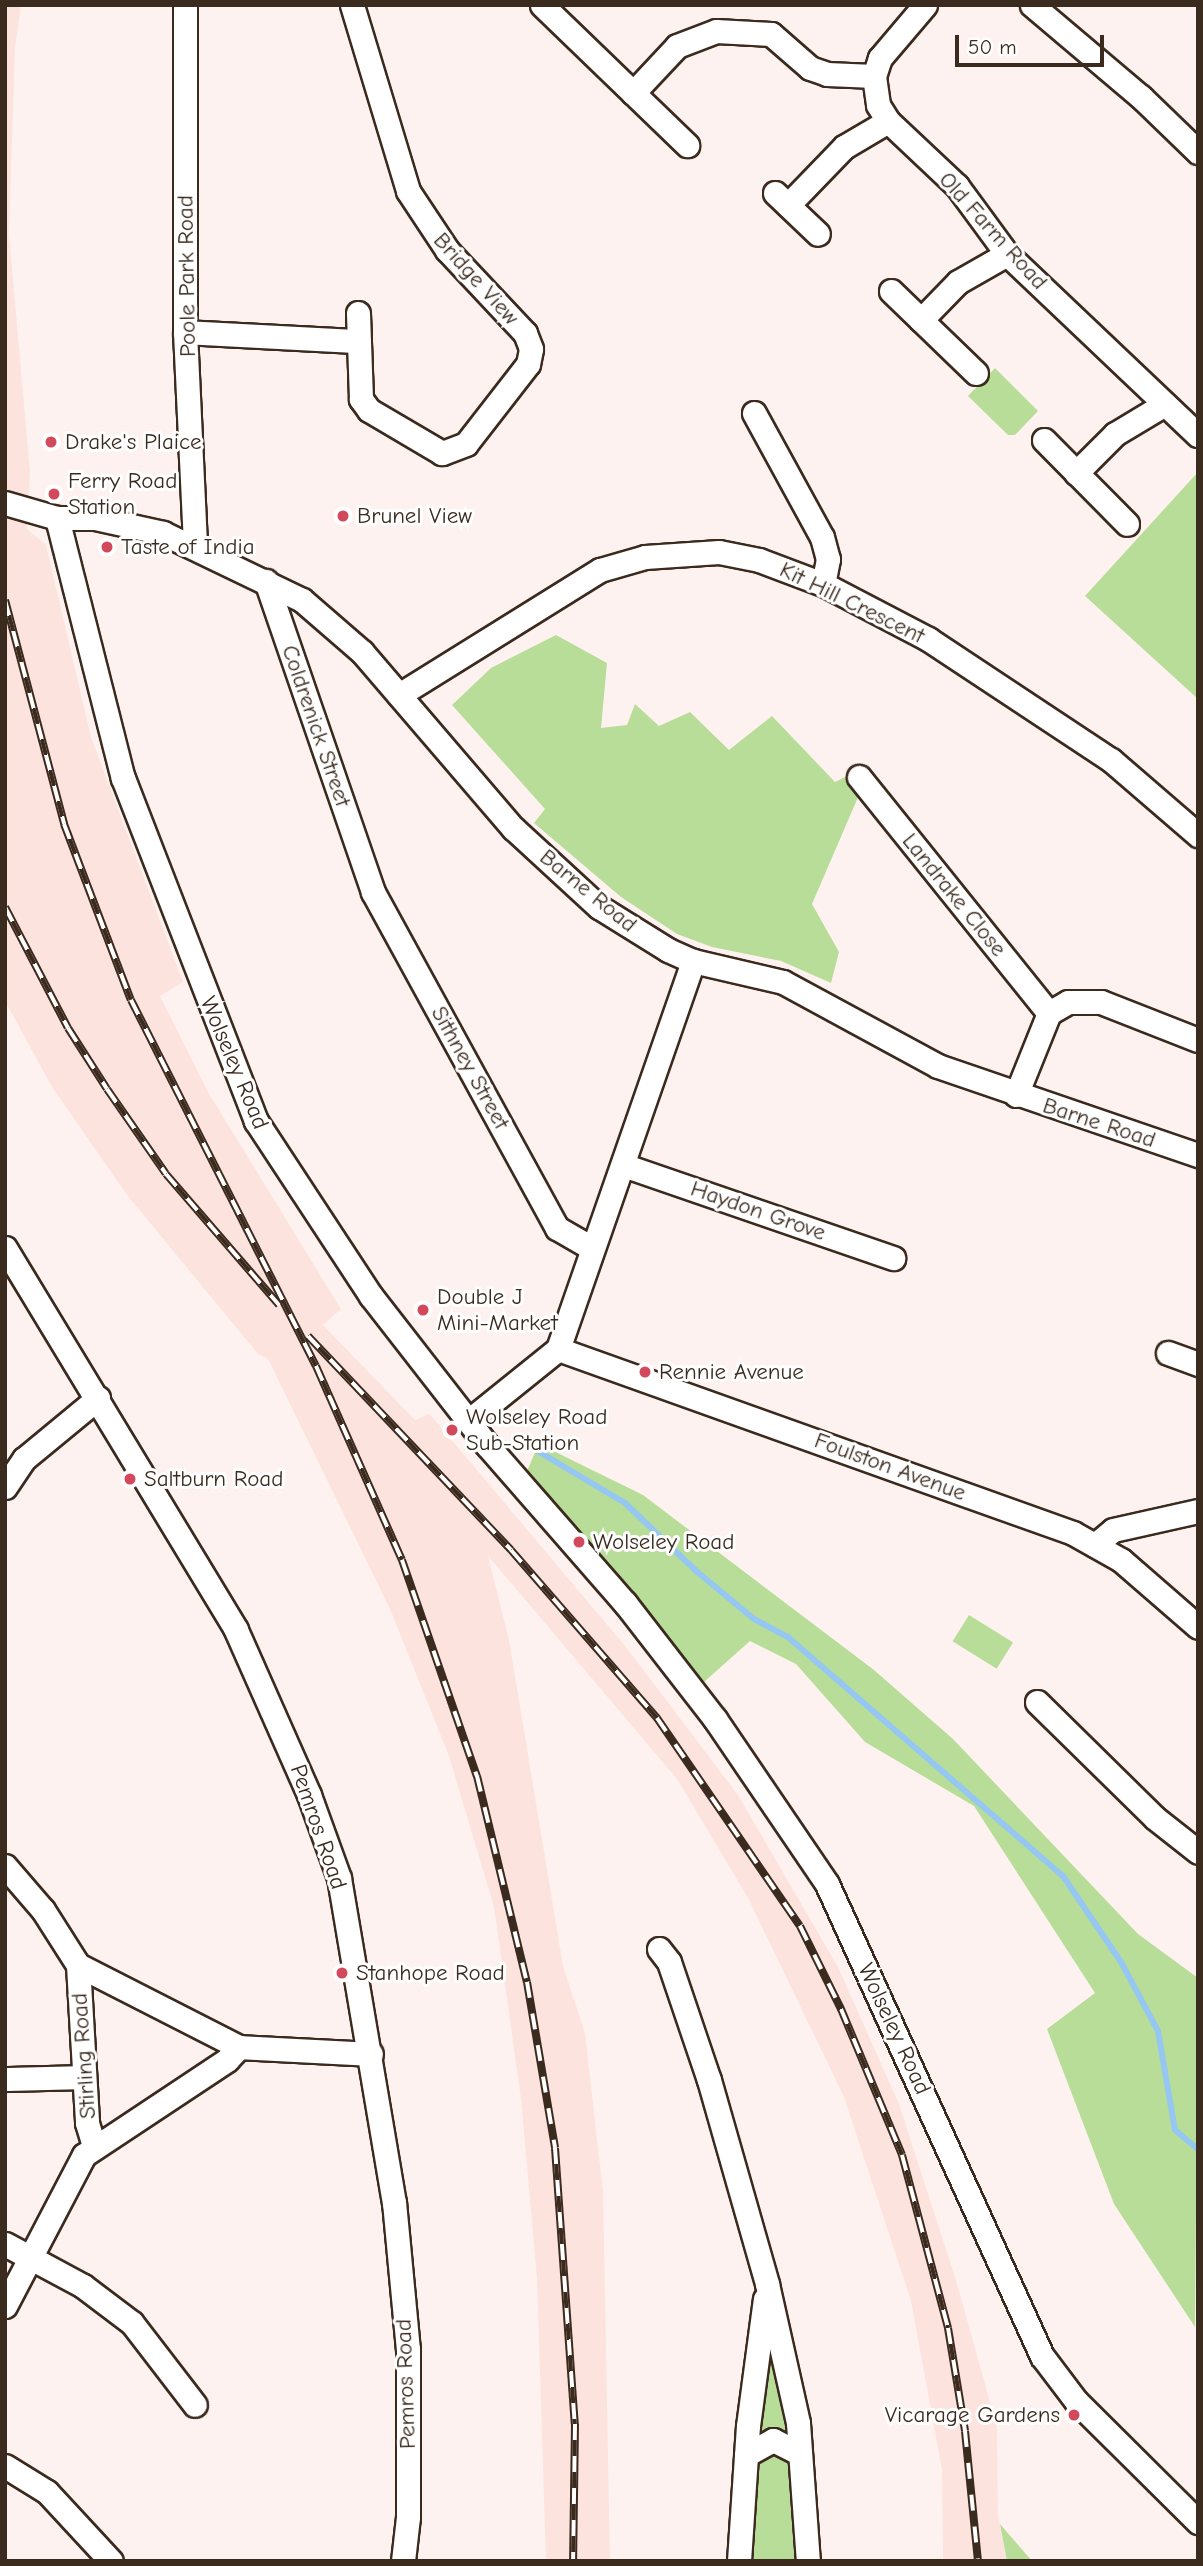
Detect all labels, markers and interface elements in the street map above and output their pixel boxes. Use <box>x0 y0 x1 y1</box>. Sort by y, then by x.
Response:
scale bar <box>958 21 1107 65</box>
text: 50 m <box>968 35 1017 59</box>
street label: Old Farm Road <box>933 166 1053 296</box>
street label: Poole Park Road <box>172 195 202 357</box>
street label: Bridge View <box>427 227 525 331</box>
place label: Drake's Plaice <box>65 428 202 456</box>
marker: Drake's Plaice <box>43 434 59 450</box>
place label: Ferry Road Station <box>68 467 177 521</box>
marker: Ferry Road Station <box>46 486 62 502</box>
place label: Brunel View <box>357 502 472 530</box>
marker: Brunel View <box>335 508 351 524</box>
place label: Taste of India <box>121 533 255 561</box>
marker: Taste of India <box>99 539 115 555</box>
street label: Kit Hill Crescent <box>775 556 929 650</box>
street label: Coldrenick Street <box>275 642 357 810</box>
street label: Landrake Close <box>896 828 1012 962</box>
street label: Barne Road <box>534 844 642 938</box>
street label: Wolseley Road <box>194 993 274 1133</box>
street label: Sithney Street <box>425 1002 515 1134</box>
street label: Barne Road <box>1039 1092 1159 1154</box>
street label: Haydon Grove <box>687 1175 829 1247</box>
place label: Double J Mini-Market <box>437 1283 558 1337</box>
marker: Double J Mini-Market <box>415 1302 431 1318</box>
place label: Rennie Avenue <box>659 1358 804 1386</box>
marker: Rennie Avenue <box>637 1364 653 1380</box>
place label: Wolseley Road Sub-Station <box>466 1403 607 1457</box>
marker: Wolseley Road Sub-Station <box>444 1422 460 1438</box>
street label: Foulston Avenue <box>811 1427 969 1507</box>
place label: Saltburn Road <box>144 1465 283 1493</box>
marker: Saltburn Road <box>122 1471 138 1487</box>
place label: Wolseley Road <box>593 1528 734 1556</box>
marker: Wolseley Road <box>571 1534 587 1550</box>
street label: Pemros Road <box>284 1761 352 1893</box>
place label: Stanhope Road <box>356 1959 505 1987</box>
street label: Wolseley Road <box>852 1959 936 2099</box>
marker: Stanhope Road <box>334 1965 350 1981</box>
street label: Stirling Road <box>66 1992 102 2120</box>
street label: Pemros Road <box>390 2319 422 2449</box>
place label: Vicarage Gardens <box>885 2401 1060 2429</box>
marker: Vicarage Gardens <box>1066 2407 1082 2423</box>

